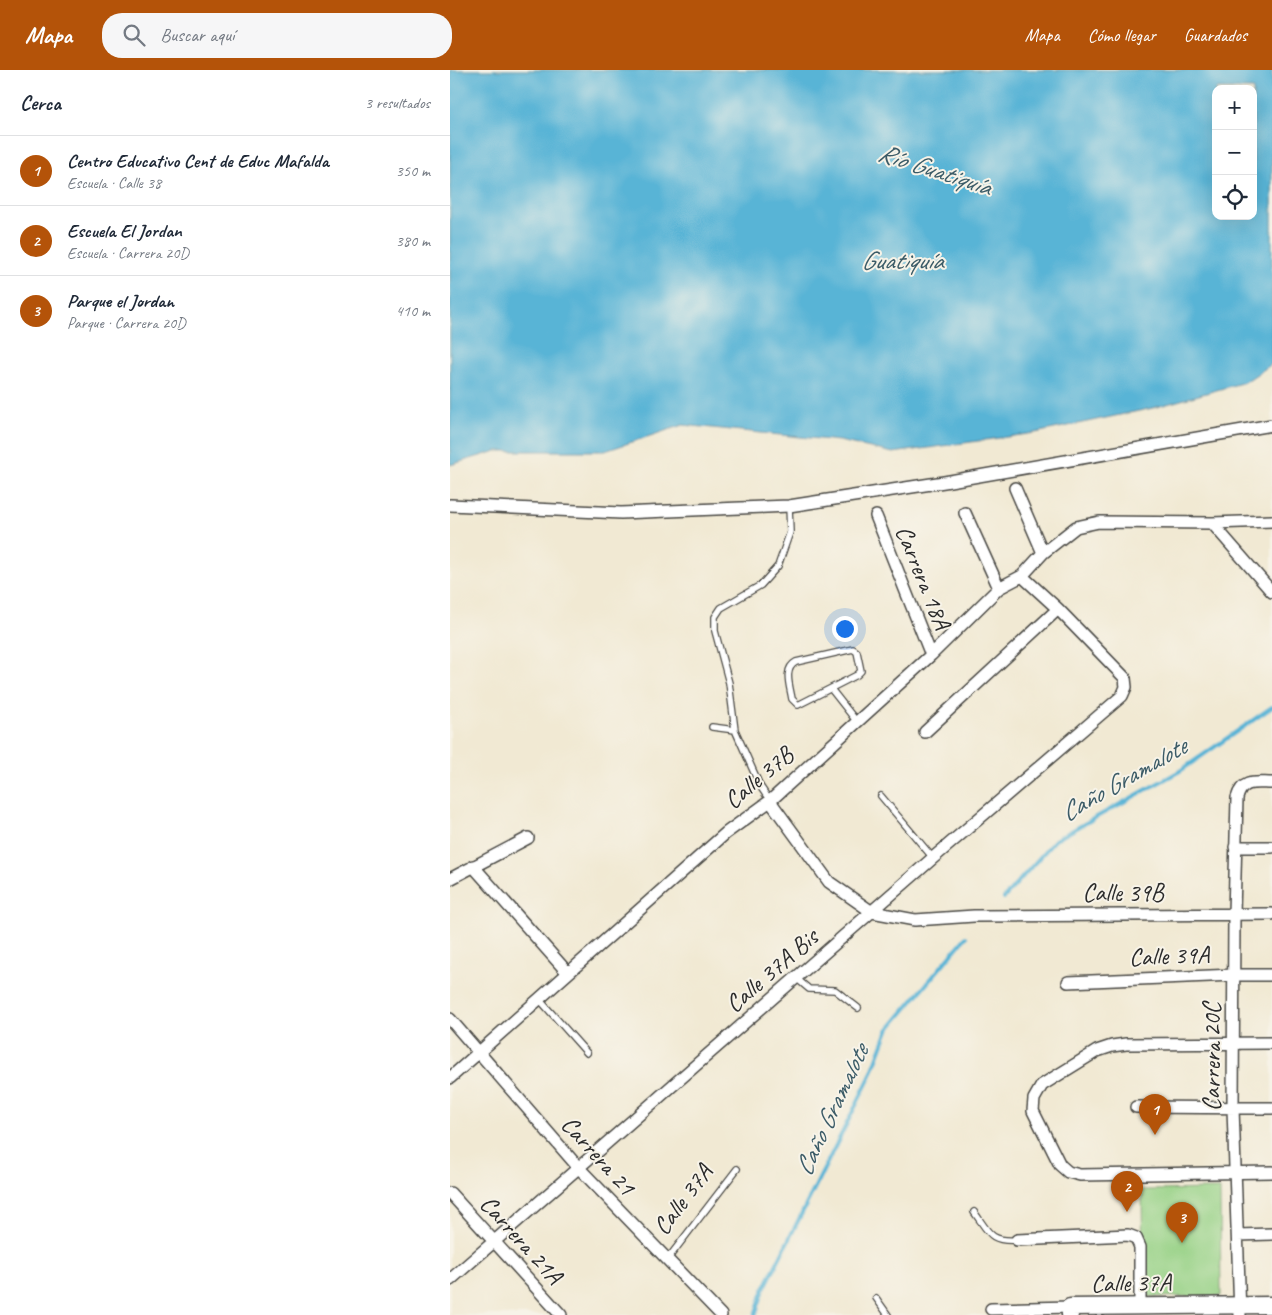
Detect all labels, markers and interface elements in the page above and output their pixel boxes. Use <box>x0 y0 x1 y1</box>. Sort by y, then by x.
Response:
search box <box>102 13 452 58</box>
text: Mapa <box>25 20 72 50</box>
icon: search <box>120 21 148 49</box>
text: Buscar aquí <box>160 23 235 47</box>
text: Mapa <box>1025 24 1060 46</box>
text: Cómo llegar <box>1088 24 1156 46</box>
text: Guardados <box>1184 24 1247 46</box>
map controls <box>1212 85 1257 220</box>
button: + <box>1212 85 1257 130</box>
text: Cerca <box>20 90 61 116</box>
text: 3 resultados <box>365 93 430 113</box>
button: − <box>1212 130 1257 175</box>
water label: Río Guatiquía <box>874 136 998 204</box>
text: Centro Educativo Cent de Educ Mafalda <box>67 149 329 173</box>
text: 1 <box>32 161 40 181</box>
text: 350 m <box>396 161 430 181</box>
text: Escuela · Calle 38 <box>67 173 161 193</box>
button: locate <box>1212 175 1257 220</box>
text: Escuela El Jordan <box>67 219 182 243</box>
text: 2 <box>32 231 40 251</box>
text: 380 m <box>396 231 430 251</box>
text: Escuela · Carrera 20D <box>67 243 189 263</box>
water label: Guatiquía <box>861 244 946 277</box>
text: Parque el Jordan <box>67 289 174 313</box>
text: 3 <box>32 301 40 321</box>
text: 410 m <box>396 301 430 321</box>
text: Parque · Carrera 20D <box>67 313 186 333</box>
street label: Carrera 18A <box>888 521 959 635</box>
your location <box>832 616 858 642</box>
water label: Caño Gramalote <box>1054 728 1195 829</box>
street label: Calle 37B <box>717 738 801 816</box>
street label: Calle 39B <box>1083 877 1165 909</box>
street label: Calle 37A Bis <box>719 920 827 1020</box>
street label: Calle 39A <box>1128 939 1211 973</box>
street label: Carrera 20C <box>1196 1001 1228 1111</box>
water label: Caño Gramalote <box>787 1036 878 1181</box>
pin: 1 <box>1139 1094 1171 1135</box>
street label: Carrera 21 <box>554 1109 644 1204</box>
street label: Calle 37A <box>646 1157 721 1241</box>
pin: 2 <box>1111 1171 1143 1212</box>
street label: Carrera 21A <box>473 1188 571 1292</box>
pin: 3 <box>1166 1202 1198 1243</box>
street label: Calle 37A <box>1091 1266 1173 1300</box>

